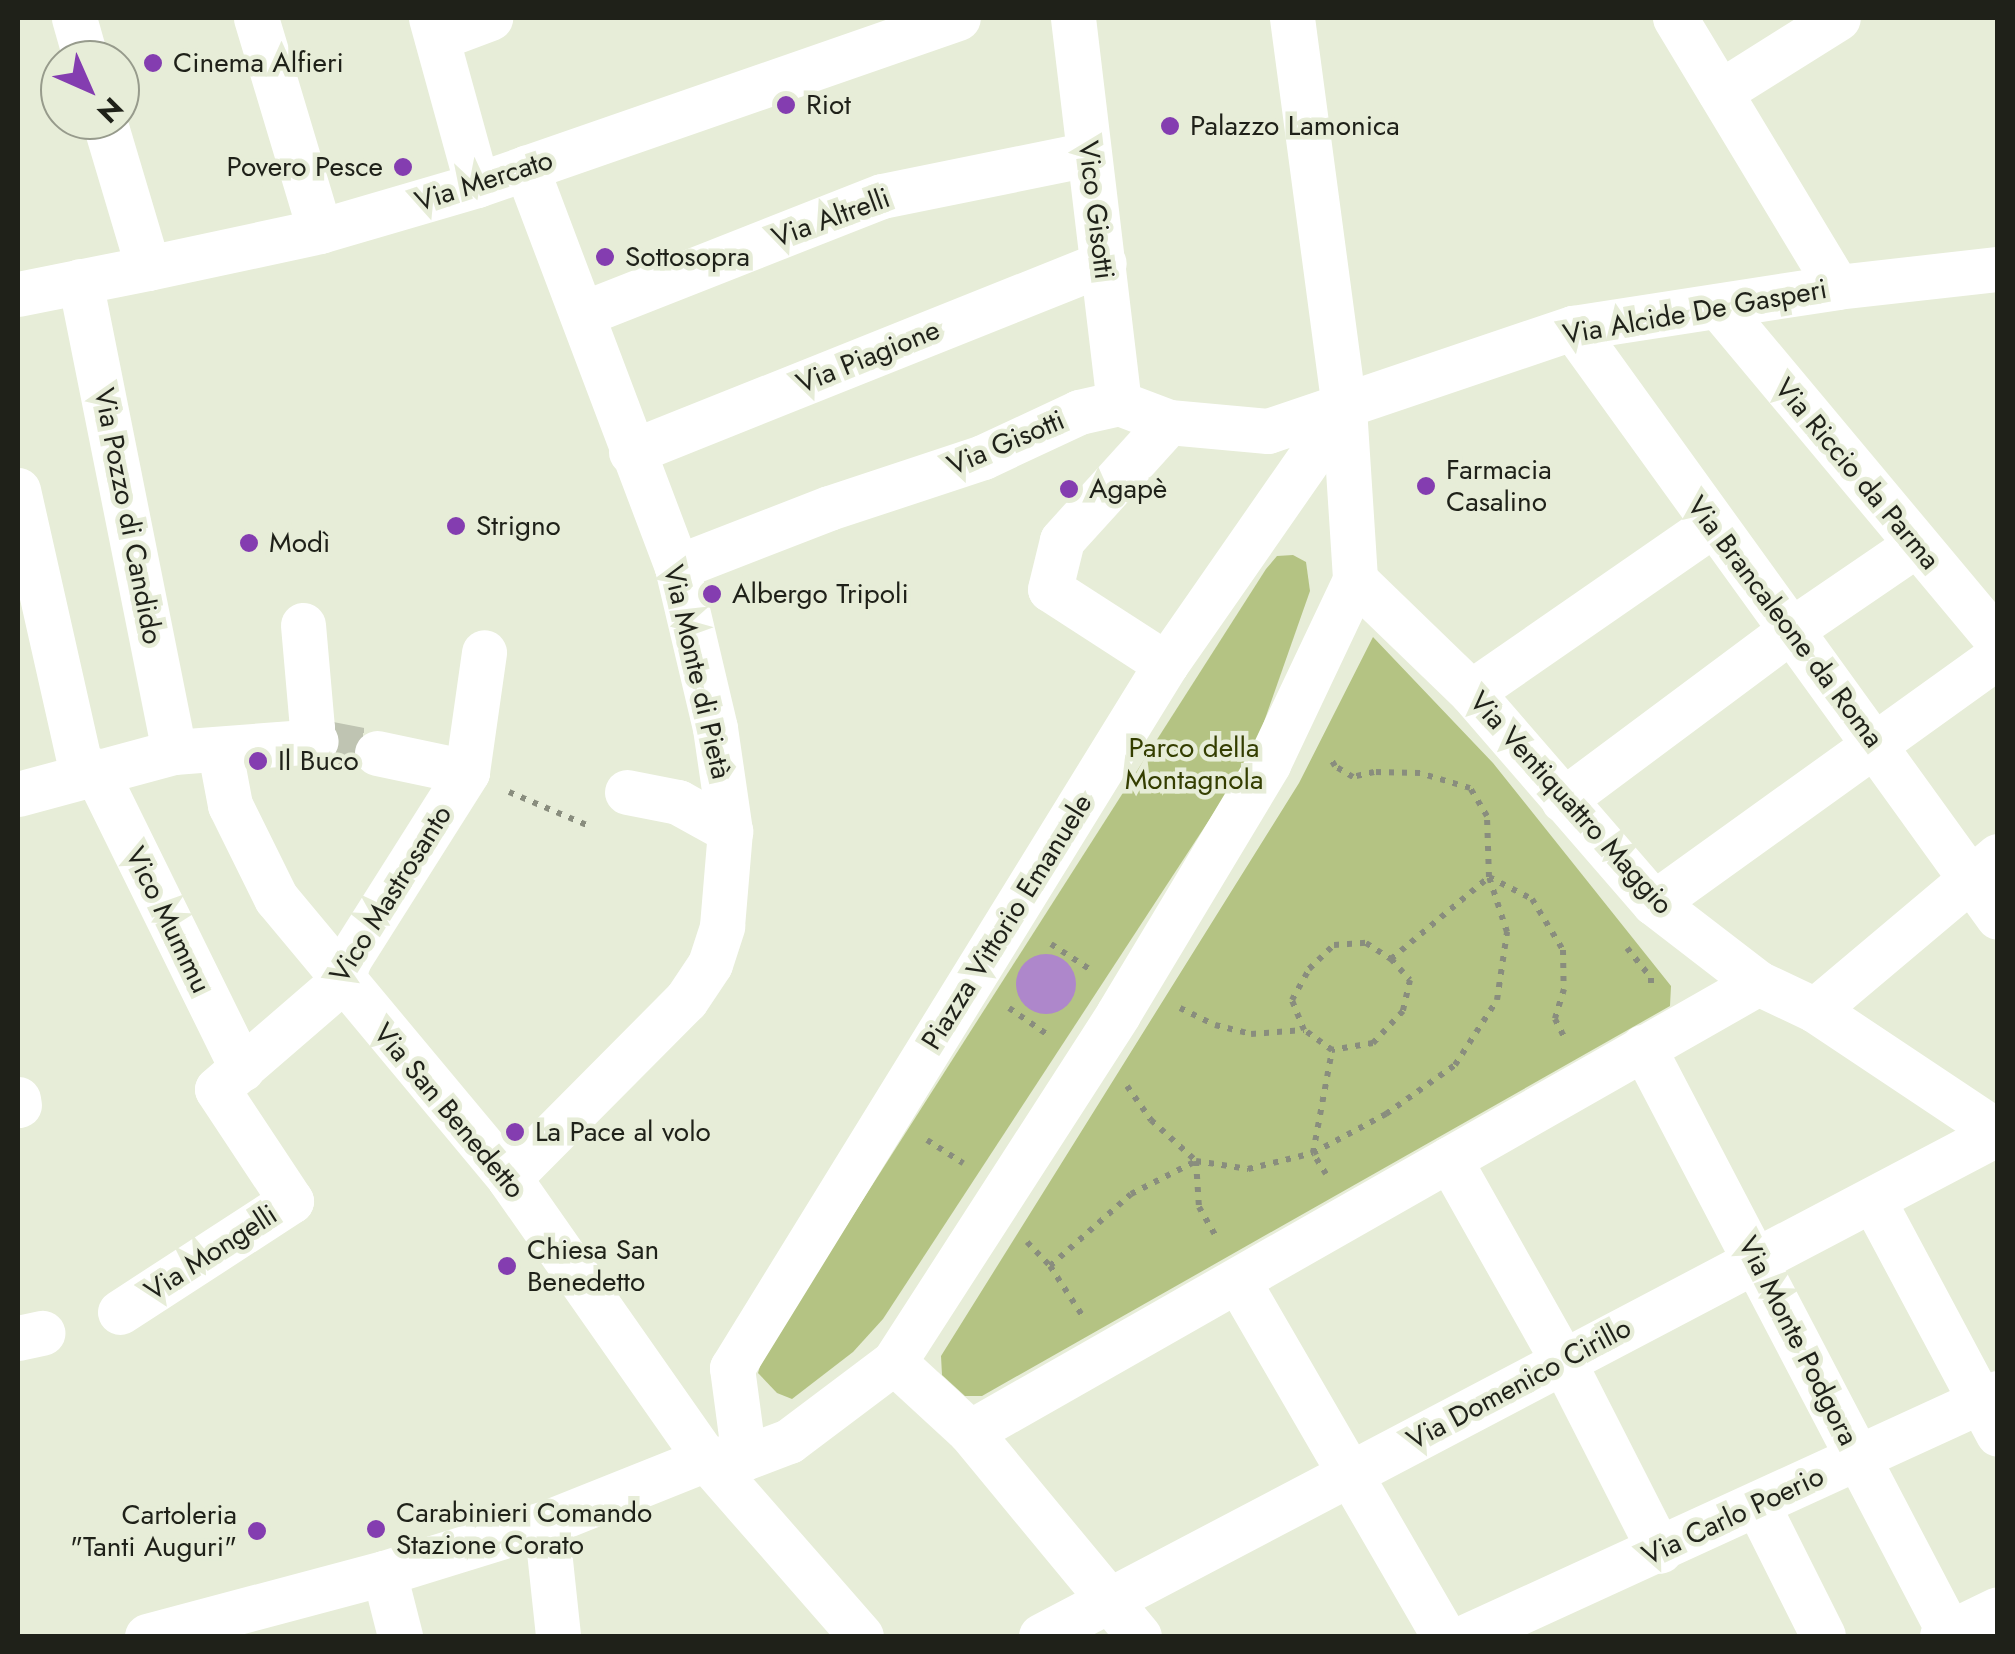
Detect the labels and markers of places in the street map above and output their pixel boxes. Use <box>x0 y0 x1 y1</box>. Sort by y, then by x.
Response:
place label: Cinema Alfieri <box>173 46 344 80</box>
marker: Cinema Alfieri <box>142 52 164 74</box>
place label: Riot <box>806 88 851 122</box>
marker: Riot <box>775 94 797 116</box>
place label: Palazzo Lamonica <box>1190 109 1400 143</box>
marker: Palazzo Lamonica <box>1159 115 1181 137</box>
place label: Povero Pesce <box>226 150 383 184</box>
marker: Povero Pesce <box>392 156 414 178</box>
place label: Sottosopra <box>625 240 750 274</box>
marker: Sottosopra <box>594 246 616 268</box>
place label: Farmacia Casalino <box>1446 453 1552 519</box>
place label: Agapè <box>1089 472 1167 506</box>
marker: Farmacia Casalino <box>1415 475 1437 497</box>
marker: Agapè <box>1058 478 1080 500</box>
place label: Strigno <box>476 509 561 543</box>
marker: Strigno <box>445 515 467 537</box>
place label: Modì <box>269 526 330 560</box>
marker: Modì <box>238 532 260 554</box>
place label: Albergo Tripoli <box>732 577 909 611</box>
marker: Albergo Tripoli <box>701 583 723 605</box>
place label: Il Buco <box>278 744 359 778</box>
marker: Il Buco <box>247 750 269 772</box>
place label: La Pace al volo <box>535 1115 711 1149</box>
marker: La Pace al volo <box>504 1121 526 1143</box>
place label: Chiesa San Benedetto <box>527 1233 659 1299</box>
marker: Chiesa San Benedetto <box>496 1255 518 1277</box>
place label: Carabinieri Comando Stazione Corato <box>396 1496 652 1562</box>
place label: Cartoleria "Tanti Auguri" <box>70 1498 237 1564</box>
marker: Carabinieri Comando Stazione Corato <box>365 1518 387 1540</box>
marker: Cartoleria "Tanti Auguri" <box>246 1520 268 1542</box>

